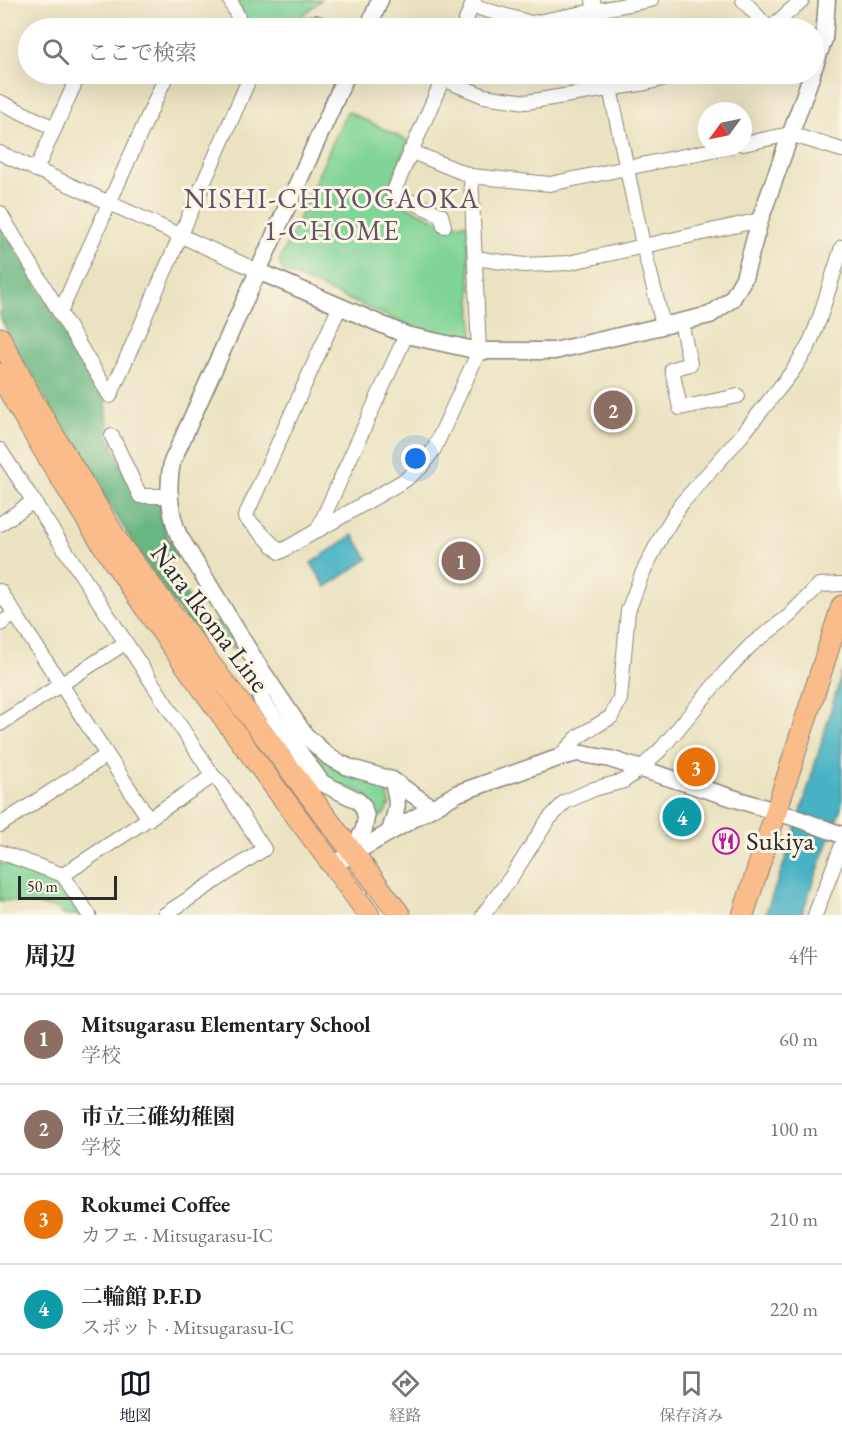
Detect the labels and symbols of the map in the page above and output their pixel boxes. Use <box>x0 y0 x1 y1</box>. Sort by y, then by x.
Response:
north arrow <box>698 102 752 156</box>
district label: NISHI-CHIYOGAOKA 1-CHOME <box>184 180 480 248</box>
pin: 2 <box>594 388 632 432</box>
your location <box>401 444 430 473</box>
street label: Nara Ikoma Line <box>143 537 278 699</box>
pin: 1 <box>442 538 480 584</box>
pin: 3 <box>676 744 716 789</box>
pin: 4 <box>662 794 702 840</box>
place label: Sukiya <box>746 823 814 858</box>
restaurant icon: Sukiya <box>711 826 741 856</box>
scale bar <box>18 873 117 900</box>

